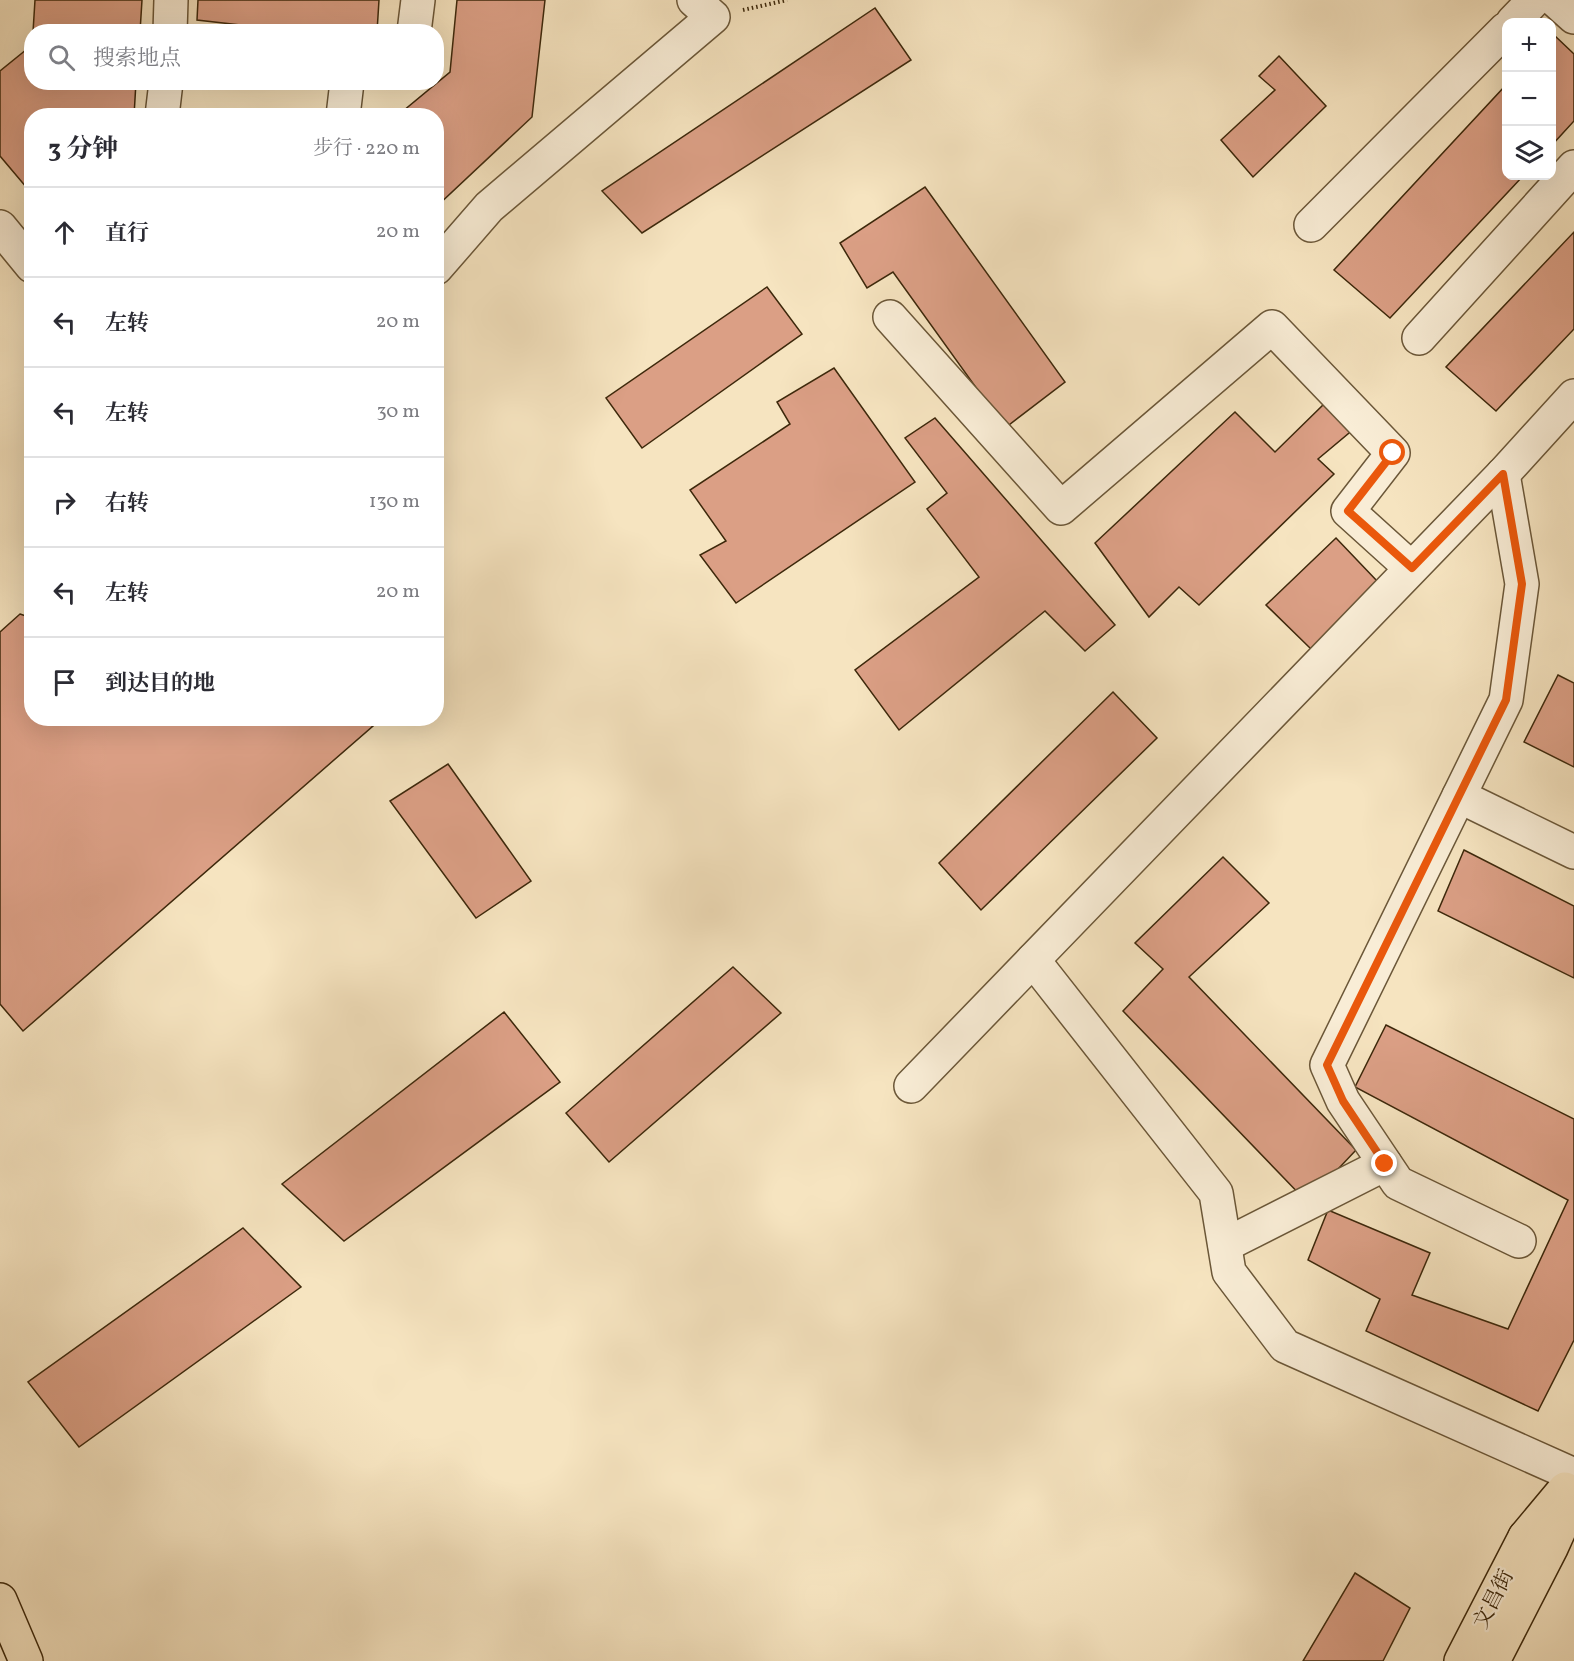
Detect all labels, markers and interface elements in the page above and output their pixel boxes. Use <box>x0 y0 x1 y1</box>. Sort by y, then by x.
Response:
map controls <box>1502 18 1556 180</box>
button: + <box>1502 18 1556 72</box>
search box <box>24 24 444 90</box>
icon: search <box>45 41 78 74</box>
text: 搜索地点 <box>93 44 181 75</box>
button: − <box>1502 72 1556 126</box>
button: layers <box>1502 126 1556 180</box>
text: 3 分钟 <box>48 132 118 168</box>
text: 步行 · 220 m <box>313 135 420 163</box>
icon: ahead <box>48 216 81 249</box>
text: 20 m <box>376 218 420 246</box>
text: 直行 <box>105 219 149 250</box>
icon: left <box>48 306 81 339</box>
text: 20 m <box>376 308 420 336</box>
text: 左转 <box>105 309 149 340</box>
icon: left <box>48 396 81 429</box>
text: 30 m <box>376 398 420 426</box>
text: 左转 <box>105 399 149 430</box>
route start <box>1379 439 1405 465</box>
icon: right <box>48 486 81 519</box>
text: 130 m <box>369 488 420 516</box>
text: 右转 <box>105 489 149 520</box>
icon: left <box>48 576 81 609</box>
text: 20 m <box>376 578 420 606</box>
text: 左转 <box>105 579 149 610</box>
icon: arrive <box>48 666 81 699</box>
text: 到达目的地 <box>105 669 215 700</box>
route end <box>1371 1150 1397 1176</box>
street label: 文昌街 <box>1467 1565 1522 1634</box>

